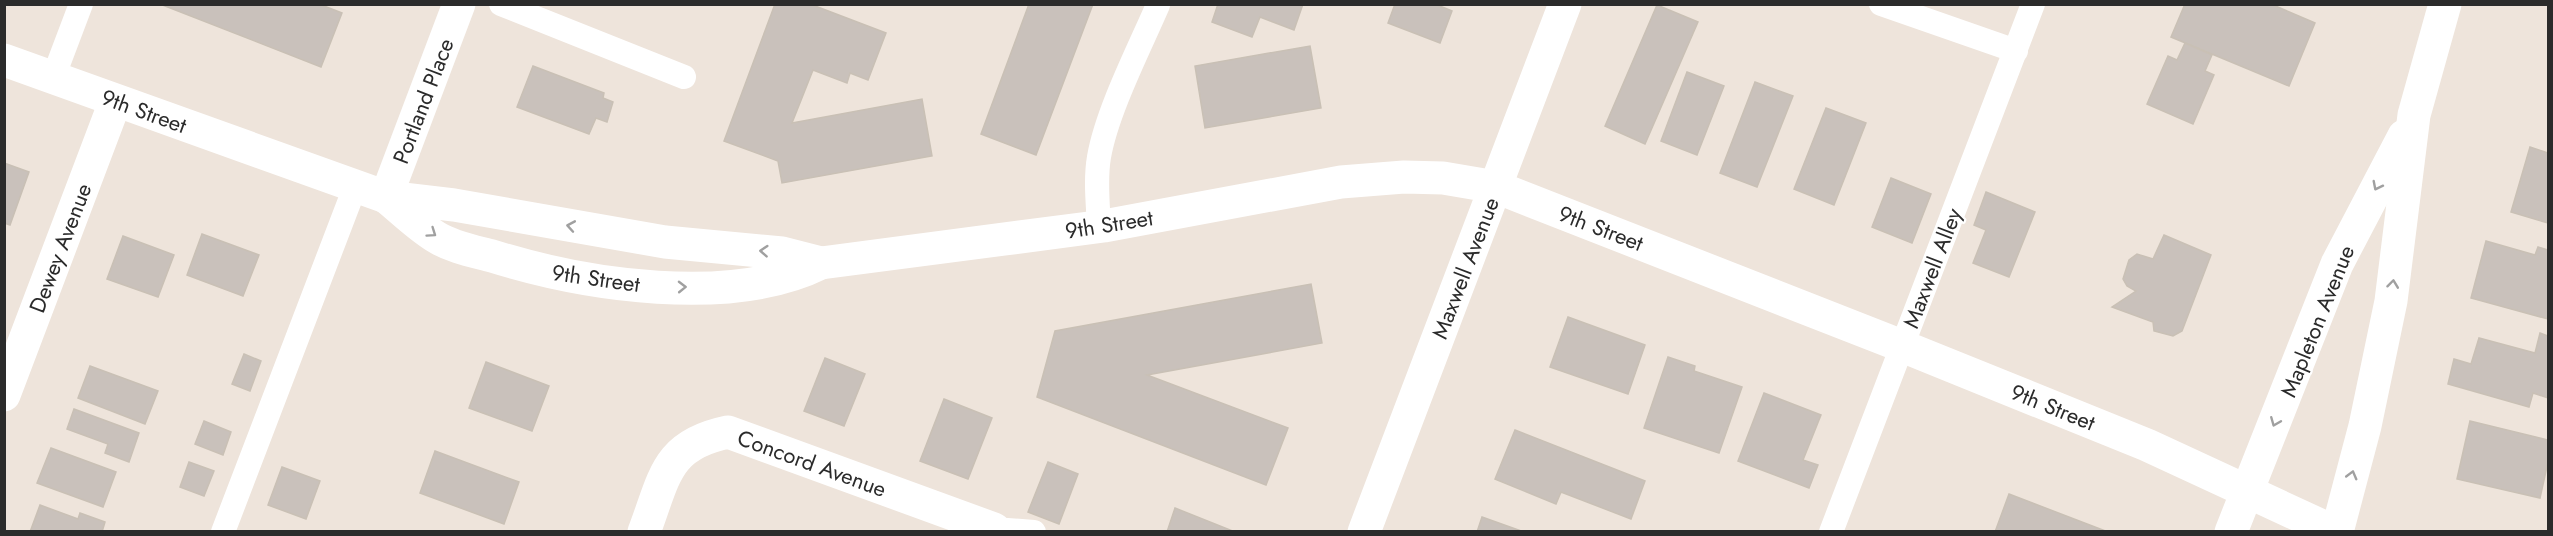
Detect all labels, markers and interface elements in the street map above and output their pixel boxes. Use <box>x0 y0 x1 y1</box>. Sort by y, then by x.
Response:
street label: Portland Place <box>384 34 462 168</box>
street label: 9th Street <box>97 81 192 141</box>
street label: Dewey Avenue <box>21 179 99 317</box>
one-way arrow <box>2373 180 2385 191</box>
street label: Maxwell Avenue <box>1423 193 1507 343</box>
street label: 9th Street <box>1554 197 1649 259</box>
street label: 9th Street <box>1063 201 1156 247</box>
street label: Maxwell Alley <box>1894 203 1970 333</box>
one-way arrow <box>566 220 576 232</box>
one-way arrow <box>425 226 436 237</box>
street label: Mapleton Avenue <box>2272 240 2362 402</box>
one-way arrow <box>760 245 769 258</box>
street label: 9th Street <box>550 256 643 300</box>
one-way arrow <box>2387 280 2399 289</box>
one-way arrow <box>677 281 686 293</box>
street label: 9th Street <box>2006 376 2101 439</box>
one-way arrow <box>2270 416 2282 427</box>
street label: Concord Avenue <box>733 421 891 505</box>
one-way arrow <box>2345 470 2358 480</box>

